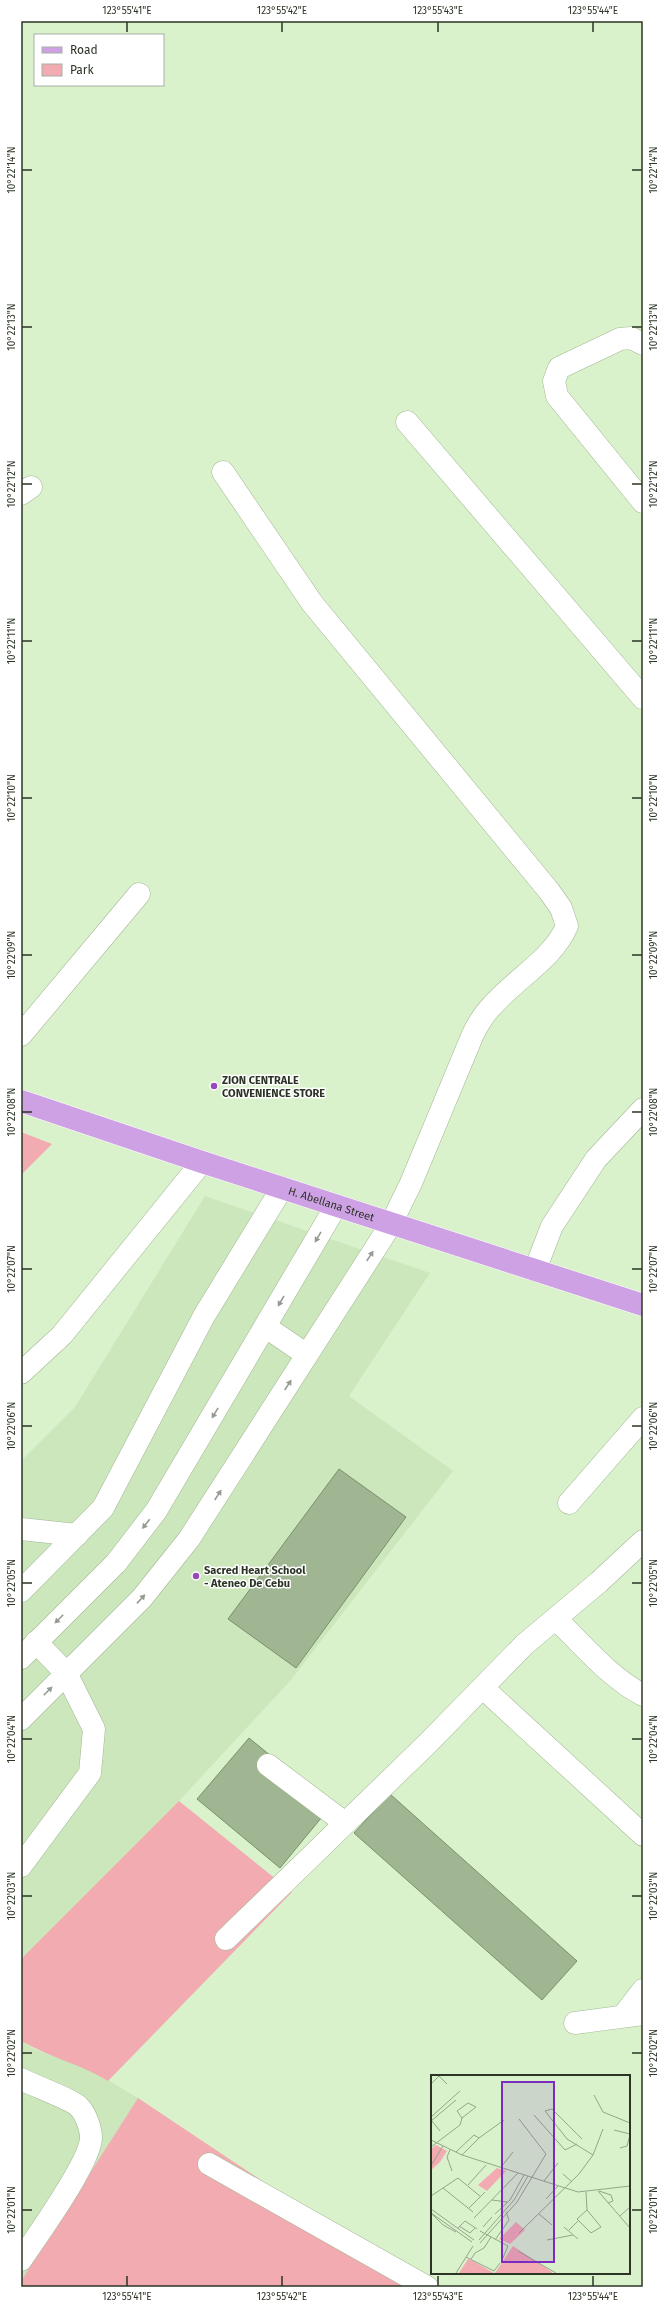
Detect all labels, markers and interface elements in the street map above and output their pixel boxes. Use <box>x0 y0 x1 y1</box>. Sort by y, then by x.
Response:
text: 123°55'41"E <box>102 5 152 17</box>
text: 123°55'42"E <box>257 5 307 17</box>
text: 123°55'43"E <box>413 5 463 17</box>
text: 123°55'44"E <box>568 5 618 17</box>
legend <box>34 34 164 86</box>
text: Road <box>70 43 98 57</box>
text: Park <box>70 63 94 77</box>
text: 10°22'14"N <box>6 146 18 194</box>
text: 10°22'14"N <box>648 146 660 194</box>
text: 10°22'13"N <box>6 303 18 351</box>
text: 10°22'13"N <box>648 303 660 351</box>
text: 10°22'12"N <box>6 460 18 508</box>
text: 10°22'12"N <box>648 460 660 508</box>
text: 10°22'11"N <box>6 618 18 664</box>
text: 10°22'11"N <box>648 618 660 664</box>
text: 10°22'10"N <box>6 774 18 822</box>
text: 10°22'10"N <box>648 774 660 822</box>
text: 10°22'09"N <box>6 931 18 979</box>
text: 10°22'09"N <box>648 931 660 979</box>
place label: ZION CENTRALE CONVENIENCE STORE <box>222 1074 325 1100</box>
marker: ZION CENTRALE CONVENIENCE STORE <box>209 1081 219 1091</box>
text: 10°22'08"N <box>6 1088 18 1136</box>
text: 10°22'08"N <box>648 1088 660 1136</box>
street label: H. Abellana Street <box>287 1184 376 1224</box>
one-way arrow <box>315 1231 322 1243</box>
text: 10°22'07"N <box>6 1245 18 1293</box>
text: 10°22'07"N <box>648 1245 660 1293</box>
one-way arrow <box>367 1250 374 1262</box>
one-way arrow <box>278 1295 285 1307</box>
one-way arrow <box>284 1380 292 1390</box>
text: 10°22'06"N <box>6 1402 18 1450</box>
text: 10°22'06"N <box>648 1402 660 1450</box>
one-way arrow <box>211 1407 218 1419</box>
one-way arrow <box>214 1489 221 1501</box>
one-way arrow <box>142 1518 151 1529</box>
text: 10°22'05"N <box>6 1559 18 1607</box>
text: 10°22'05"N <box>648 1559 660 1607</box>
place label: Sacred Heart School - Ateneo De Cebu <box>204 1564 306 1590</box>
marker: Sacred Heart School - Ateneo De Cebu <box>191 1571 201 1581</box>
one-way arrow <box>136 1594 145 1604</box>
one-way arrow <box>54 1615 64 1624</box>
one-way arrow <box>43 1686 53 1696</box>
text: 10°22'04"N <box>6 1715 18 1763</box>
text: 10°22'04"N <box>648 1715 660 1763</box>
text: 10°22'03"N <box>6 1872 18 1920</box>
text: 10°22'03"N <box>648 1872 660 1920</box>
text: 10°22'02"N <box>6 2029 18 2077</box>
text: 10°22'02"N <box>648 2029 660 2077</box>
inset map <box>431 2075 630 2274</box>
text: 10°22'01"N <box>6 2186 18 2234</box>
text: 10°22'01"N <box>648 2186 660 2234</box>
text: 123°55'41"E <box>102 2291 152 2303</box>
text: 123°55'42"E <box>257 2291 307 2303</box>
text: 123°55'43"E <box>413 2291 463 2303</box>
text: 123°55'44"E <box>568 2291 618 2303</box>

